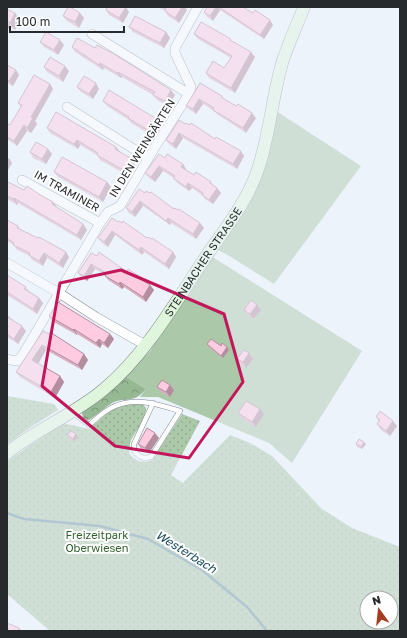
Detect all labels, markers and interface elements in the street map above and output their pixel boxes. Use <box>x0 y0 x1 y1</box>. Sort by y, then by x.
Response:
scale bar <box>10 8 124 34</box>
text: 100 m <box>16 14 50 29</box>
street label: IN DEN WEINGÄRTEN <box>106 96 177 199</box>
street label: IM TRAMINER <box>32 167 102 214</box>
street label: STEINBACHER STRASSE <box>161 205 244 319</box>
water label: Westerbach <box>153 527 220 577</box>
park label: Freizeitpark Oberwiesen <box>65 528 129 554</box>
north arrow <box>359 590 399 630</box>
text: N <box>371 592 382 607</box>

